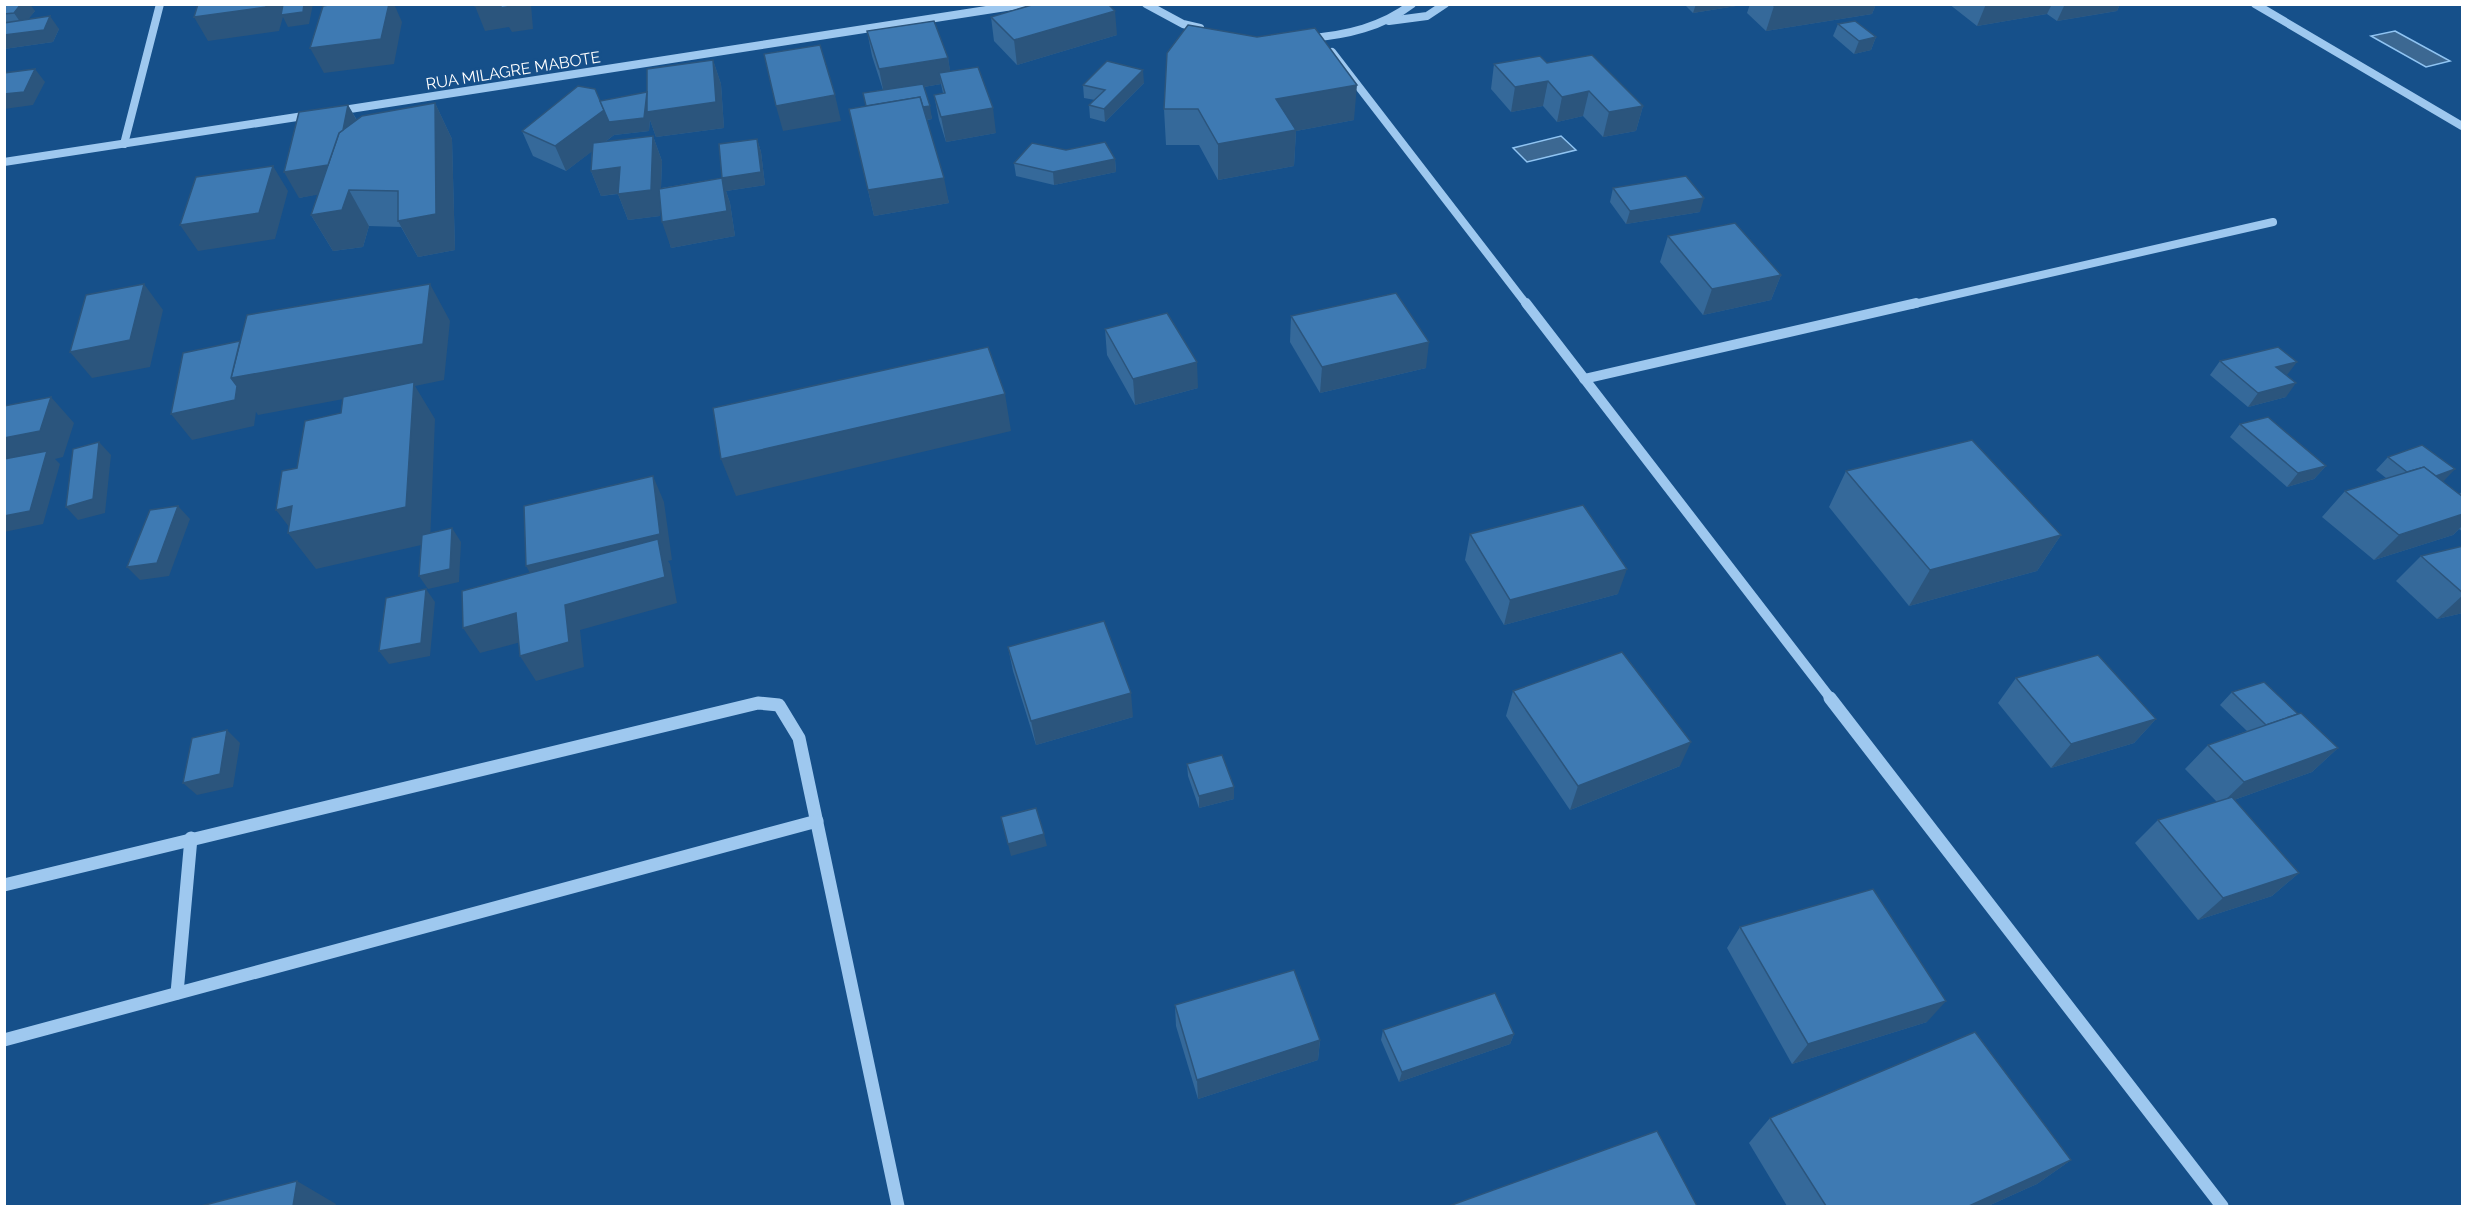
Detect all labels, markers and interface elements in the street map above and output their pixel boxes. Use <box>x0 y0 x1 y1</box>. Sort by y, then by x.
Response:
street label: RUA MILAGRE MABOTE <box>424 47 602 94</box>

